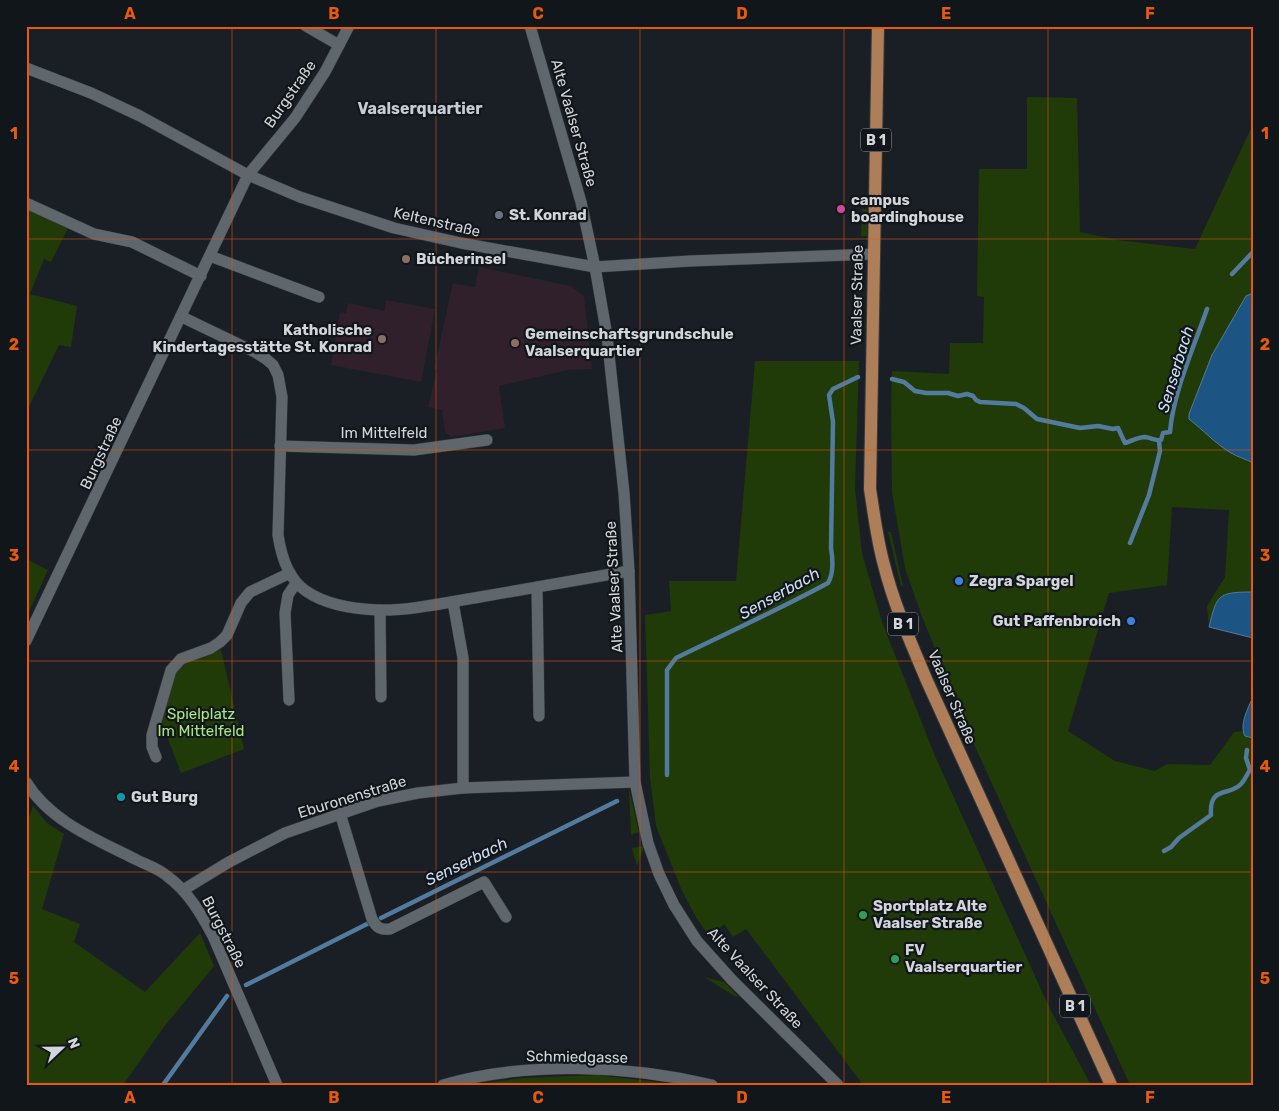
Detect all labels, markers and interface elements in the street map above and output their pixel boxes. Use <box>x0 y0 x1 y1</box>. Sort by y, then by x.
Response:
text: A <box>124 4 136 23</box>
text: B <box>328 4 340 23</box>
text: C <box>532 4 544 23</box>
text: D <box>736 4 748 23</box>
text: E <box>941 4 951 23</box>
text: F <box>1145 4 1155 23</box>
street label: Burgstraße <box>260 57 320 131</box>
street label: Alte Vaalser Straße <box>547 57 601 189</box>
district label: Vaalserquartier <box>357 99 483 118</box>
text: 1 <box>10 124 18 143</box>
text: 1 <box>1261 124 1269 143</box>
road number: B 1 <box>861 128 891 152</box>
place label: campus boardinghouse <box>851 191 964 226</box>
street label: Keltenstraße <box>392 203 482 241</box>
marker: campus boardinghouse <box>835 203 847 215</box>
place label: St. Konrad <box>509 206 587 224</box>
marker: St. Konrad <box>493 209 505 221</box>
street label: Vaalser Straße <box>847 245 867 345</box>
place label: Bücherinsel <box>416 250 506 268</box>
marker: Bücherinsel <box>400 253 412 265</box>
place label: Katholische Kindertagesstätte St. Konrad <box>152 321 372 356</box>
water label: Senserbach <box>1153 324 1198 415</box>
place label: Gemeinschaftsgrundschule Vaalserquartier <box>525 325 734 360</box>
marker: Katholische Kindertagesstätte St. Konrad <box>376 333 388 345</box>
text: 2 <box>9 335 19 354</box>
text: 2 <box>1260 335 1270 354</box>
marker: Gemeinschaftsgrundschule Vaalserquartier <box>509 337 521 349</box>
street label: Burgstraße <box>76 414 126 492</box>
street label: Im Mittelfeld <box>340 424 428 442</box>
street label: Alte Vaalser Straße <box>602 521 626 653</box>
text: 3 <box>9 546 19 565</box>
text: 3 <box>1260 546 1270 565</box>
water label: Senserbach <box>736 564 823 623</box>
place label: Zegra Spargel <box>969 572 1074 590</box>
marker: Zegra Spargel <box>953 575 965 587</box>
road number: B 1 <box>888 612 918 636</box>
place label: Gut Paffenbroich <box>993 612 1121 630</box>
marker: Gut Paffenbroich <box>1125 615 1137 627</box>
street label: Vaalser Straße <box>924 647 980 747</box>
park label: Spielplatz Im Mittelfeld <box>157 705 245 740</box>
text: 4 <box>9 757 20 776</box>
text: 4 <box>1260 757 1271 776</box>
street label: Eburonenstraße <box>296 772 408 822</box>
place label: Gut Burg <box>131 788 198 806</box>
marker: Gut Burg <box>115 791 127 803</box>
water label: Senserbach <box>422 833 510 890</box>
street label: Burgstraße <box>198 893 250 971</box>
place label: Sportplatz Alte Vaalser Straße <box>873 897 987 932</box>
marker: Sportplatz Alte Vaalser Straße <box>857 909 869 921</box>
street label: Alte Vaalser Straße <box>703 924 807 1032</box>
place label: FV Vaalserquartier <box>905 941 1022 976</box>
marker: FV Vaalserquartier <box>889 953 901 965</box>
text: 5 <box>9 969 19 988</box>
text: 5 <box>1260 969 1270 988</box>
road number: B 1 <box>1060 994 1090 1018</box>
north arrow <box>38 1024 88 1074</box>
text: N <box>64 1035 83 1051</box>
street label: Schmiedgasse <box>526 1047 628 1067</box>
text: A <box>124 1088 136 1107</box>
text: B <box>328 1088 340 1107</box>
text: C <box>532 1088 544 1107</box>
text: D <box>736 1088 748 1107</box>
text: E <box>941 1088 951 1107</box>
text: F <box>1145 1088 1155 1107</box>

